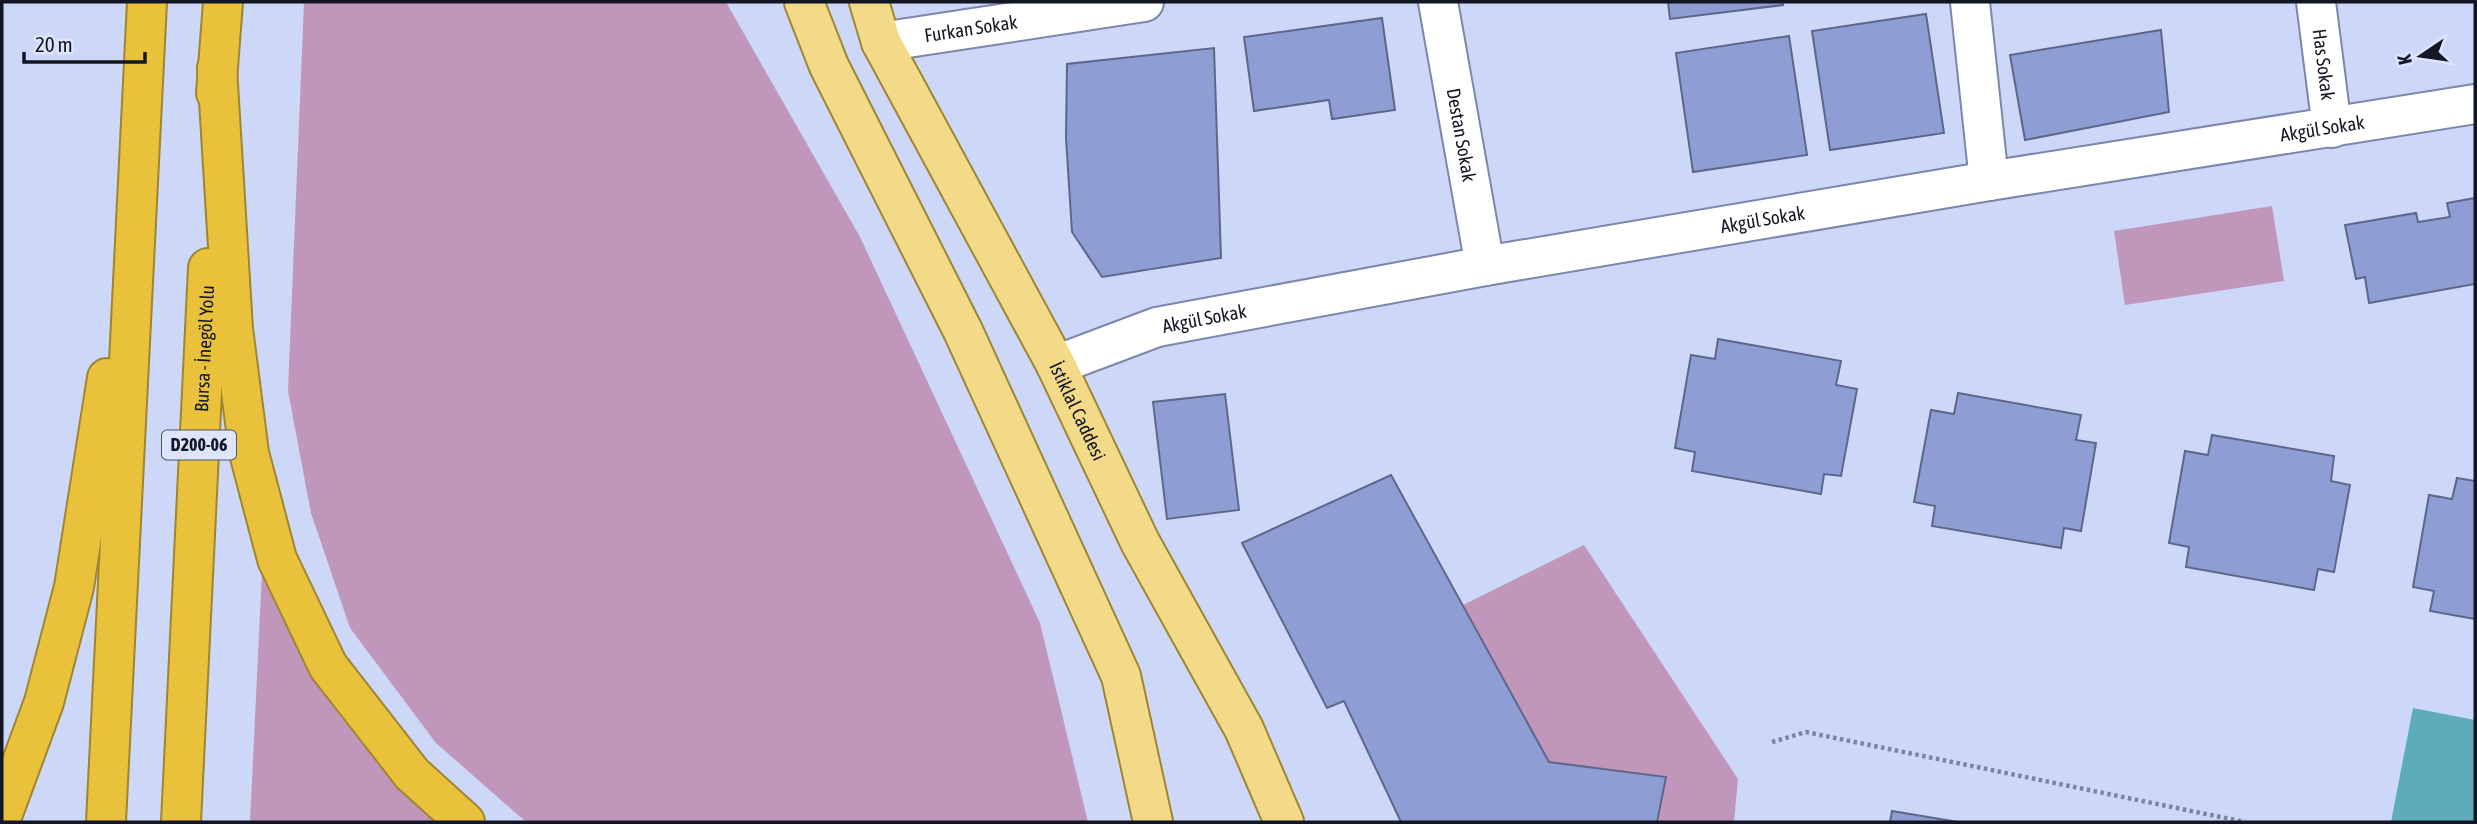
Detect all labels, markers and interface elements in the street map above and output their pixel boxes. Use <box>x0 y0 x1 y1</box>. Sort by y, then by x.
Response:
street label: Furkan Sokak <box>923 10 1020 46</box>
scale bar <box>24 21 145 65</box>
north arrow <box>2386 21 2456 91</box>
street label: Has Sokak <box>2309 28 2339 102</box>
text: 20 m <box>35 32 73 56</box>
text: K <box>2393 52 2416 67</box>
street label: Destan Sokak <box>1443 86 1481 184</box>
street label: Akgül Sokak <box>2278 111 2367 146</box>
street label: Akgül Sokak <box>1719 201 1807 237</box>
street label: Bursa - İnegöl Yolu <box>190 285 218 413</box>
street label: Akgül Sokak <box>1160 299 1249 337</box>
street label: İstiklal Caddesi <box>1045 358 1111 464</box>
road number: D200-06 <box>162 430 236 460</box>

